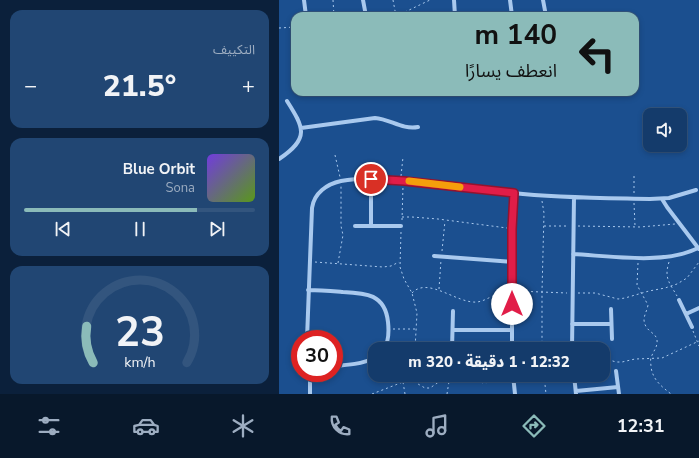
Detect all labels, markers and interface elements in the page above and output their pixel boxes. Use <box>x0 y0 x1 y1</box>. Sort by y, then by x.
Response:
text: 140 m <box>474 16 557 54</box>
icon: left <box>571 28 623 80</box>
text: التكييف <box>213 41 255 59</box>
text: انعطف يسارًا <box>465 59 557 83</box>
text: 21.5° <box>103 66 176 107</box>
text: − <box>24 71 37 101</box>
text: + <box>242 71 255 101</box>
map controls <box>643 108 687 152</box>
button: sound <box>643 108 687 152</box>
text: Blue Orbit <box>123 159 195 179</box>
pin <box>354 162 388 196</box>
icon: arrive <box>360 168 382 190</box>
text: Sona <box>166 179 195 197</box>
icon: previous <box>52 218 74 240</box>
icon: pause <box>129 218 151 240</box>
icon: next <box>206 218 228 240</box>
position arrow <box>491 283 533 325</box>
text: 23 <box>115 304 164 361</box>
speed limit sign: 30 <box>291 330 343 382</box>
text: 12:32 · 1 دقيقة · 320 m <box>408 352 570 372</box>
text: km/h <box>124 353 155 372</box>
icon: filters <box>35 412 63 440</box>
icon: car <box>132 412 160 440</box>
icon: climate <box>229 412 257 440</box>
icon: phone <box>326 412 354 440</box>
icon: music <box>423 412 451 440</box>
icon: directions <box>520 412 548 440</box>
text: 12:31 <box>617 414 664 438</box>

